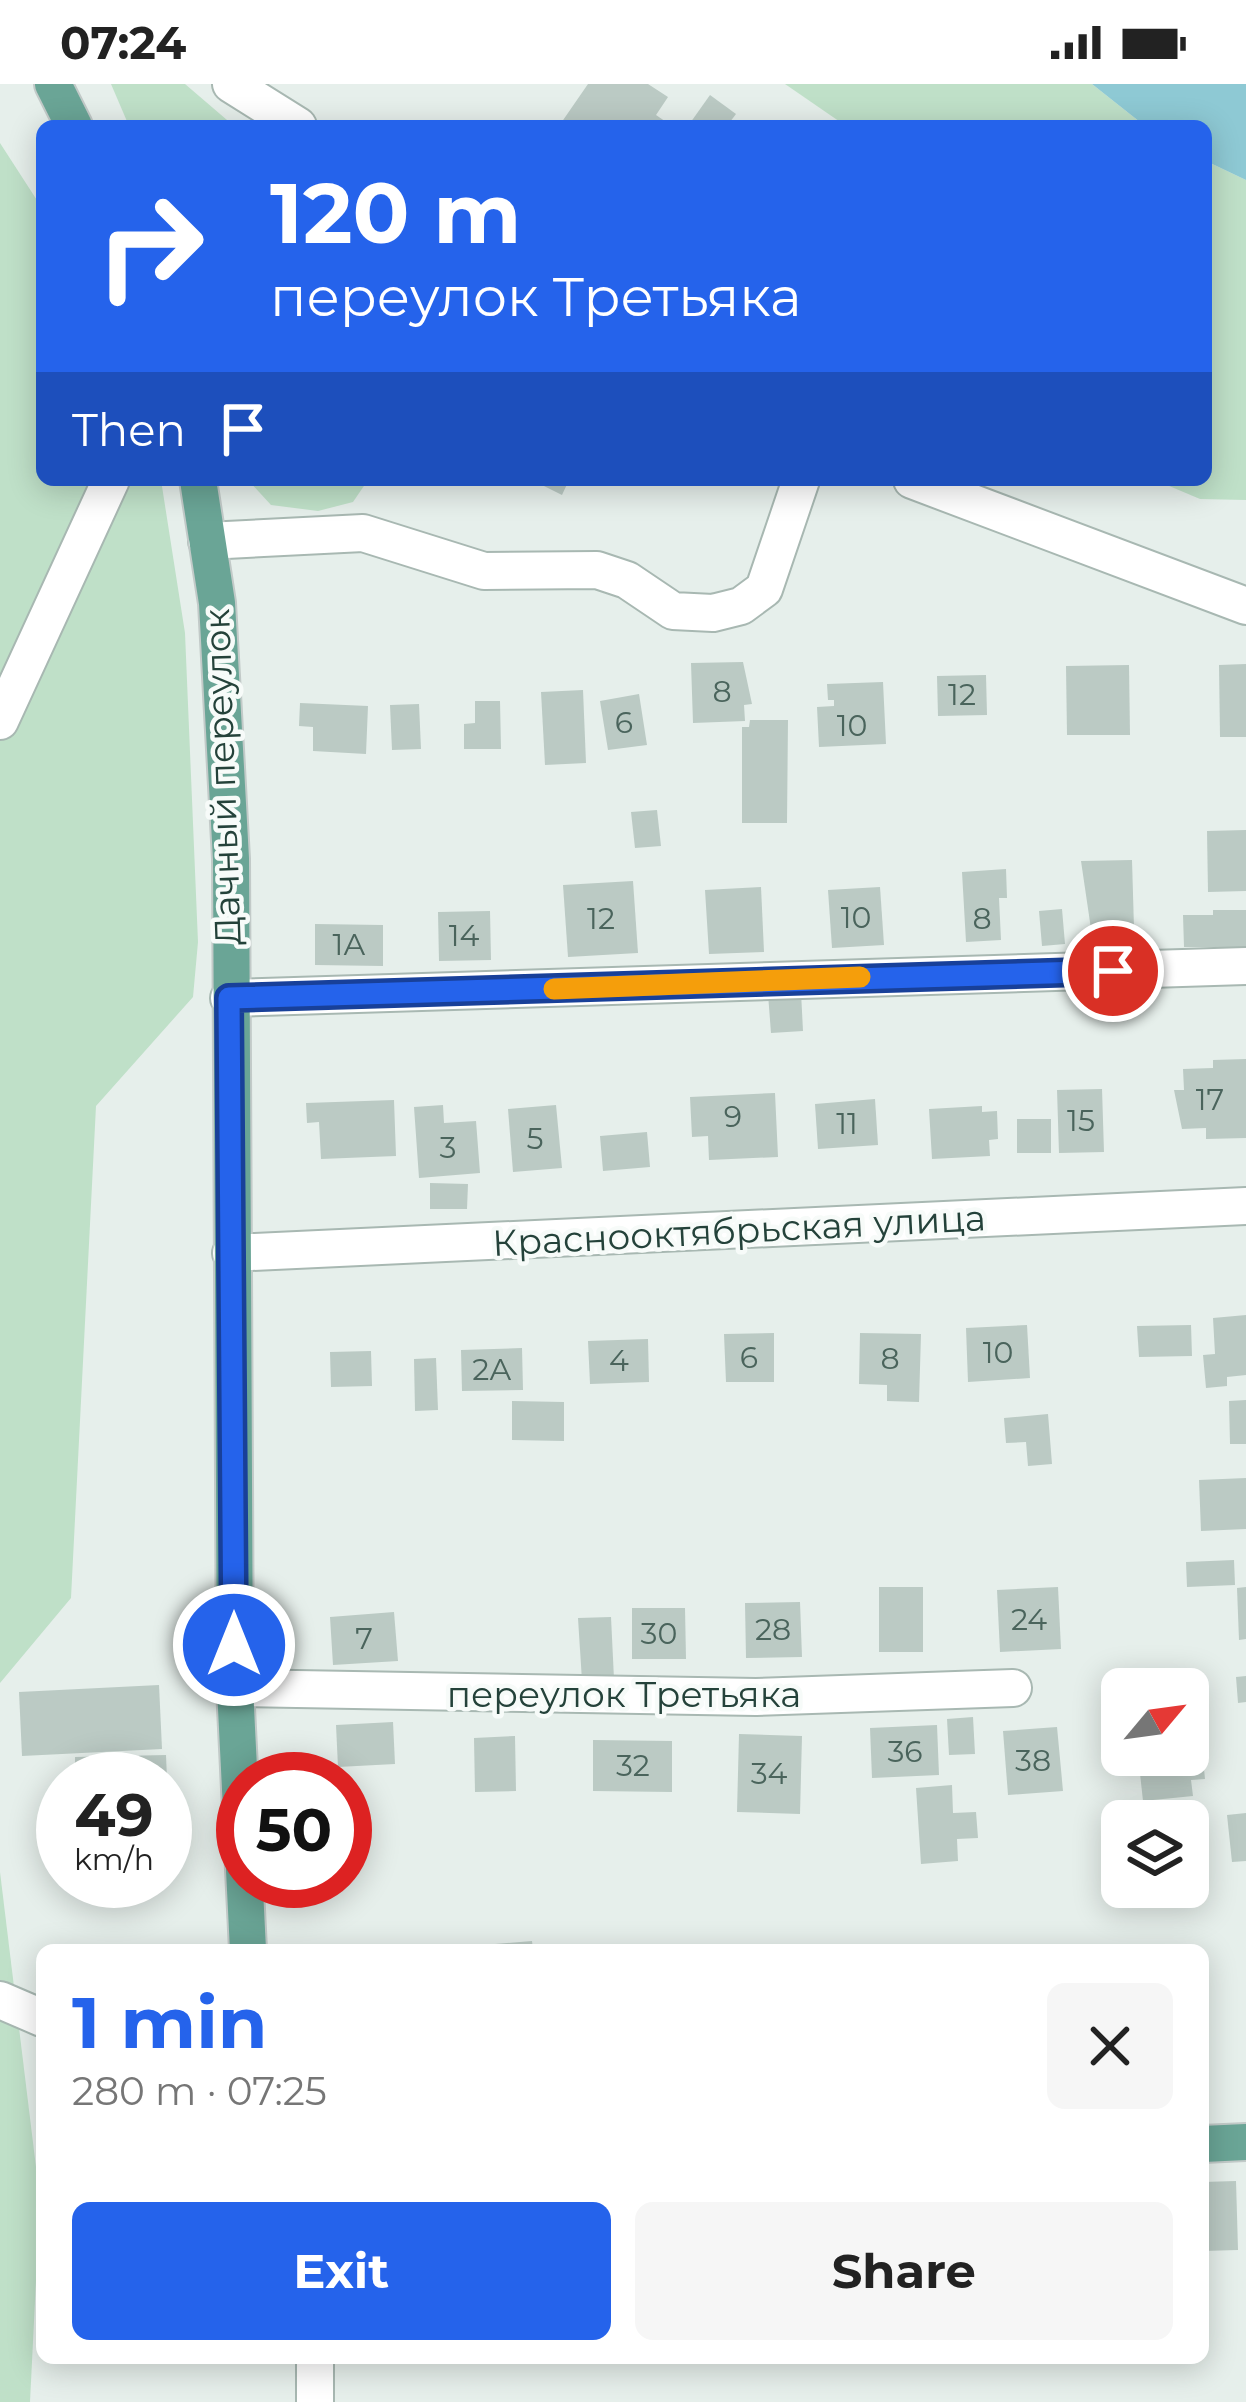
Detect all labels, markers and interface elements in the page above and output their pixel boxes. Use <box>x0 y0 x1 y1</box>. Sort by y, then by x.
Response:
text: 07:24 <box>60 15 186 70</box>
text: 120 m <box>270 162 521 264</box>
icon: right <box>72 168 228 324</box>
text: переулок Третьяка <box>270 264 802 330</box>
icon: arrive <box>210 396 276 462</box>
text: Then <box>72 402 186 457</box>
street label: Дачный переулок <box>194 608 250 946</box>
house number: 8 <box>712 673 732 710</box>
house number: 12 <box>948 676 976 713</box>
house number: 6 <box>615 704 633 741</box>
house number: 10 <box>837 707 867 744</box>
house number: 10 <box>841 899 871 936</box>
house number: 12 <box>587 900 615 937</box>
house number: 8 <box>972 900 992 937</box>
house number: 14 <box>449 917 479 954</box>
pin <box>1062 920 1164 1022</box>
house number: 1А <box>332 926 366 963</box>
icon: arrive <box>1080 938 1146 1004</box>
house number: 17 <box>1196 1081 1224 1118</box>
house number: 9 <box>724 1098 742 1135</box>
house number: 15 <box>1067 1102 1095 1139</box>
house number: 11 <box>836 1105 858 1142</box>
house number: 5 <box>527 1120 543 1157</box>
house number: 3 <box>440 1129 456 1166</box>
street label: Краснооктябрьская улица <box>491 1195 987 1265</box>
house number: 10 <box>983 1334 1013 1371</box>
house number: 6 <box>740 1339 758 1376</box>
house number: 8 <box>880 1340 900 1377</box>
house number: 4 <box>609 1342 629 1379</box>
house number: 2А <box>472 1351 512 1388</box>
position arrow <box>171 1582 297 1708</box>
house number: 24 <box>1011 1601 1047 1638</box>
house number: 28 <box>755 1611 791 1648</box>
house number: 30 <box>641 1615 677 1652</box>
house number: 7 <box>355 1620 373 1657</box>
north arrow <box>1101 1668 1209 1776</box>
map controls <box>1101 1668 1209 1908</box>
street label: переулок Третьяка <box>447 1672 801 1716</box>
house number: 36 <box>887 1733 923 1770</box>
house number: 38 <box>1015 1742 1051 1779</box>
house number: 32 <box>616 1747 650 1784</box>
speed limit sign: 50 <box>216 1752 372 1908</box>
house number: 34 <box>751 1755 788 1792</box>
text: 49 <box>74 1778 154 1851</box>
button: layers <box>1101 1800 1209 1908</box>
text: km/h <box>74 1841 154 1878</box>
text: 1 min <box>72 1978 268 2066</box>
button: close <box>1047 1983 1173 2109</box>
text: 280 m · 07:25 <box>72 2067 327 2115</box>
button: Exit <box>72 2202 611 2340</box>
button: Share <box>635 2202 1173 2340</box>

